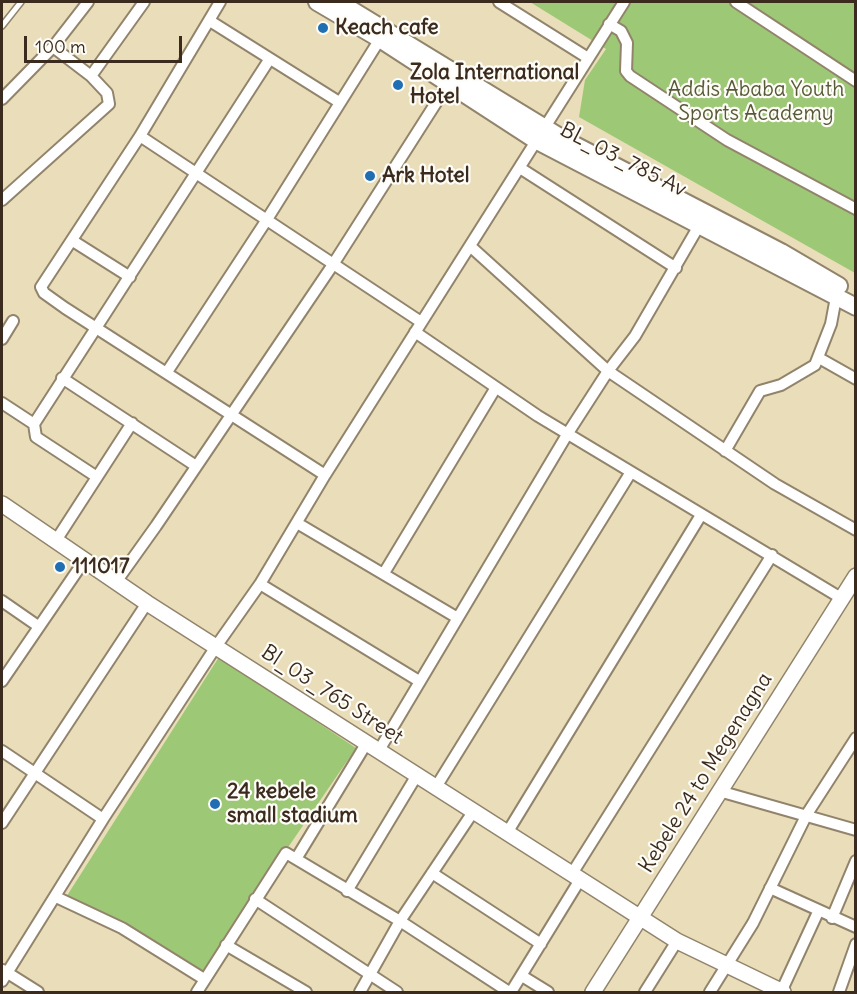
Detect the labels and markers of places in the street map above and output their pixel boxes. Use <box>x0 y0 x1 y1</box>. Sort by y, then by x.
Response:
place label: Keach cafe <box>335 15 439 41</box>
marker: Keach cafe <box>316 21 330 35</box>
place label: Zola International Hotel <box>410 60 579 110</box>
marker: Zola International Hotel <box>391 78 405 92</box>
place label: Ark Hotel <box>382 163 469 189</box>
marker: Ark Hotel <box>363 169 377 183</box>
place label: 111017 <box>72 554 129 580</box>
marker: 111017 <box>53 560 67 574</box>
place label: 24 kebele small stadium <box>227 779 358 829</box>
marker: 24 kebele small stadium <box>208 797 222 811</box>

